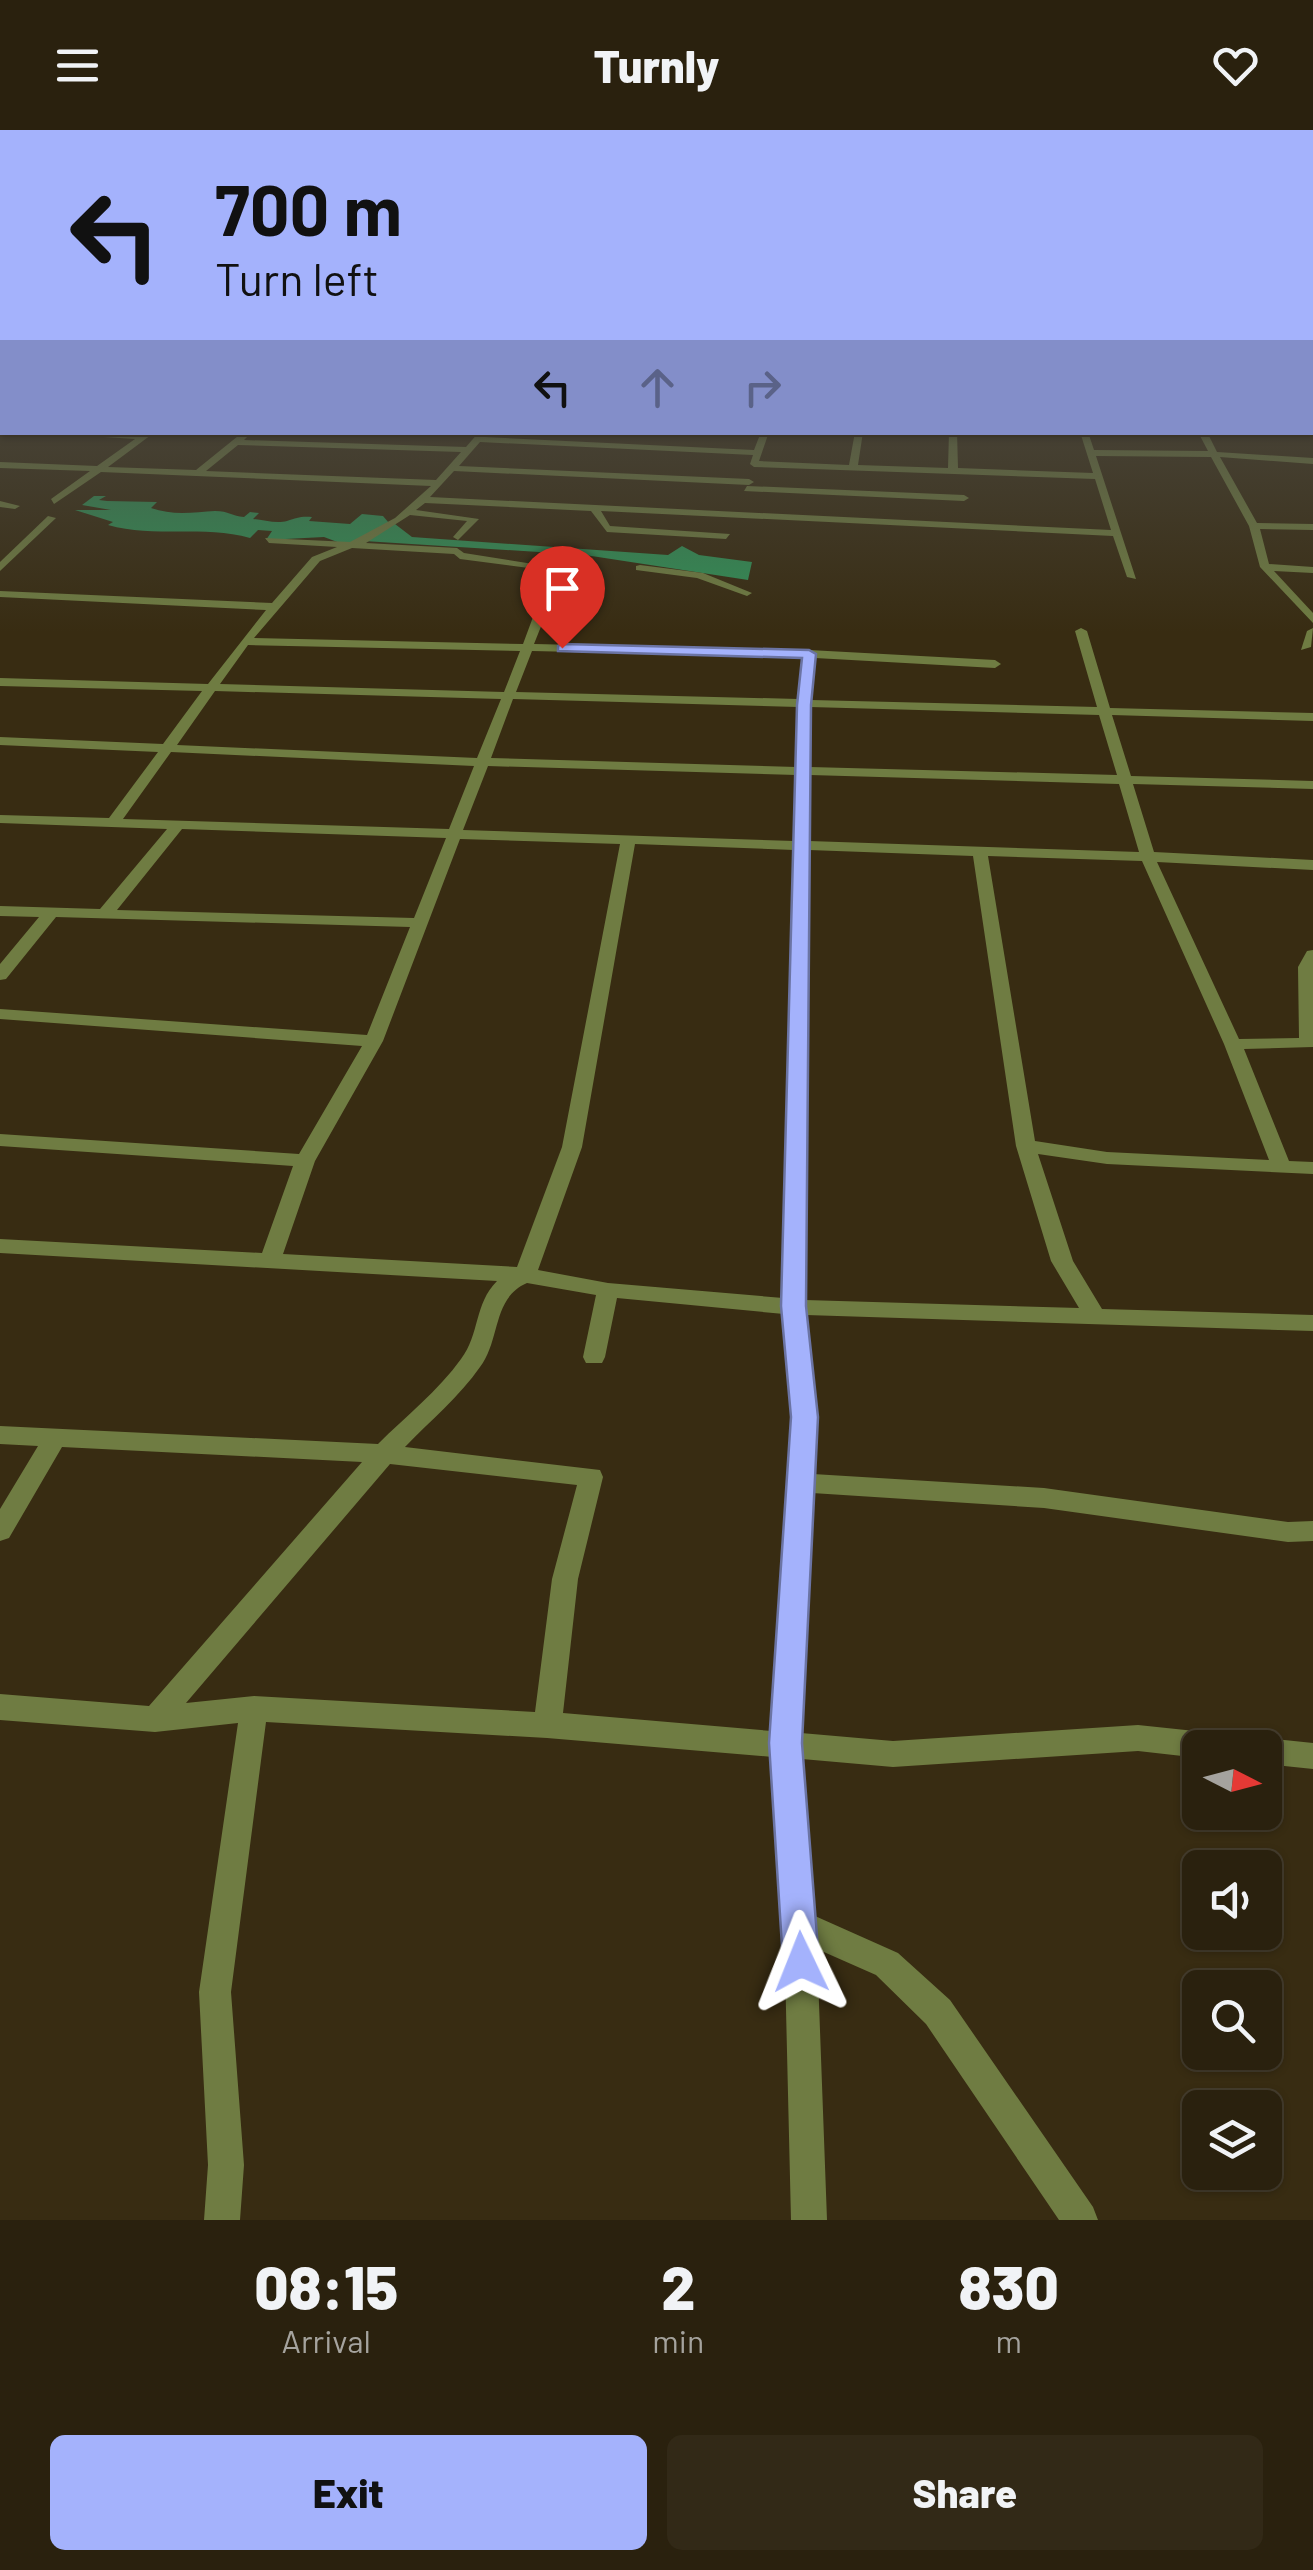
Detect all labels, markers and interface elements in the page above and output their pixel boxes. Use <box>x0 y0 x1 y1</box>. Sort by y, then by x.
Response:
icon: menu <box>50 38 105 93</box>
text: Turnly <box>594 38 719 92</box>
icon: heart <box>1208 38 1263 93</box>
text: 700 m <box>215 166 402 250</box>
icon: left <box>50 170 180 300</box>
text: Turn left <box>215 251 379 305</box>
icon: left <box>525 360 580 415</box>
icon: ahead <box>630 360 685 415</box>
icon: right <box>735 360 790 415</box>
pin <box>520 546 605 649</box>
icon: arrive <box>535 561 590 616</box>
north arrow <box>1182 1730 1282 1830</box>
map controls <box>1182 1730 1282 2190</box>
button: sound <box>1182 1850 1282 1950</box>
position arrow <box>749 1910 853 2014</box>
button: search <box>1182 1970 1282 2070</box>
button: layers <box>1182 2090 1282 2190</box>
text: 08:15 <box>254 2250 398 2322</box>
text: 2 <box>661 2250 695 2322</box>
text: 830 <box>959 2250 1059 2322</box>
text: Arrival <box>281 2321 371 2359</box>
text: min <box>652 2321 704 2359</box>
text: m <box>995 2321 1022 2359</box>
button: Exit <box>50 2435 647 2550</box>
button: Share <box>667 2435 1263 2550</box>

